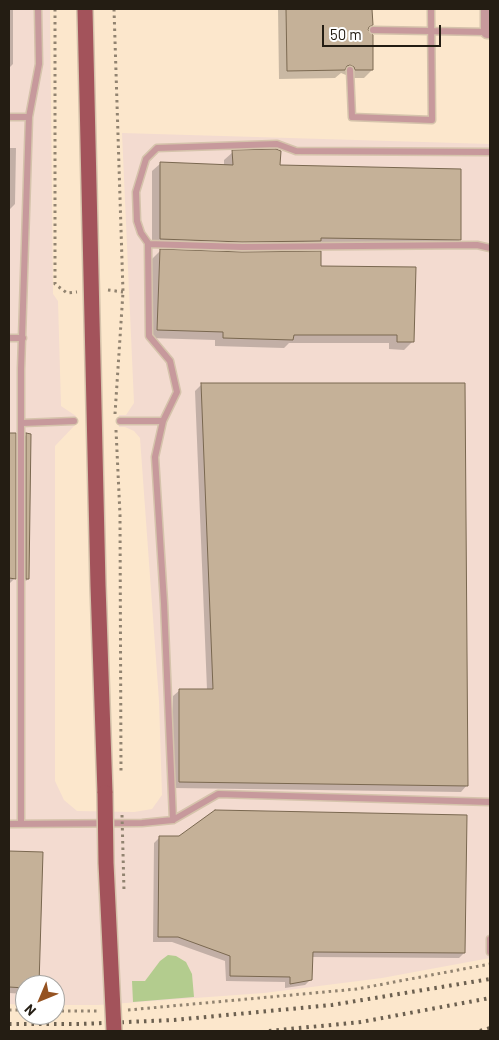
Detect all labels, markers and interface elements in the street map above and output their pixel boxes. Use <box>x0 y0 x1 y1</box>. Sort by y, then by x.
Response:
scale bar <box>324 15 443 47</box>
text: 50 m <box>330 25 362 43</box>
north arrow <box>15 975 65 1025</box>
text: N <box>20 1001 39 1020</box>

